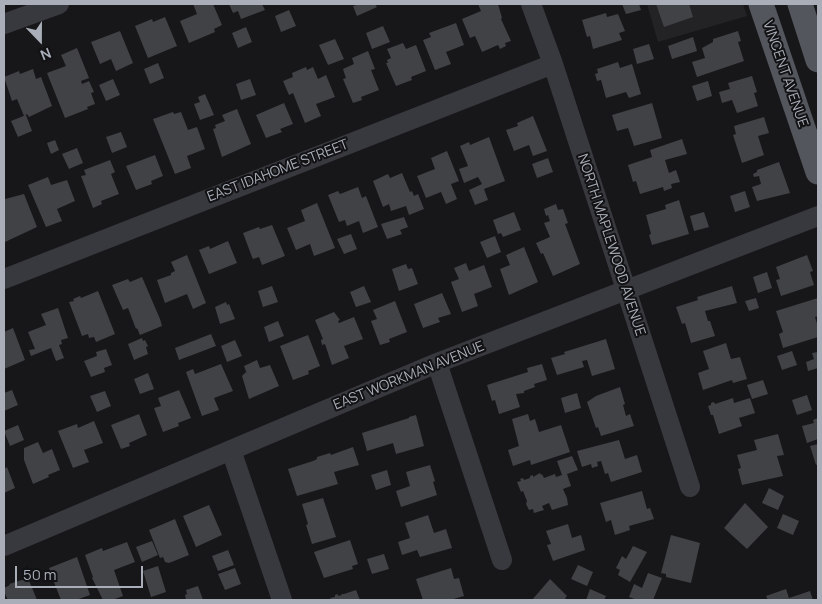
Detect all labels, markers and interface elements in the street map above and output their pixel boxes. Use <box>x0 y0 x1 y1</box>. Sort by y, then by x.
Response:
north arrow <box>15 15 65 65</box>
street label: VINCENT AVENUE <box>759 18 811 130</box>
text: N <box>38 44 54 65</box>
street label: EAST IDAHOME STREET <box>205 136 351 206</box>
street label: NORTH MAPLEWOOD AVENUE <box>574 152 648 338</box>
street label: EAST WORKMAN AVENUE <box>331 338 487 414</box>
scale bar <box>18 556 145 588</box>
text: 50 m <box>23 564 57 585</box>

